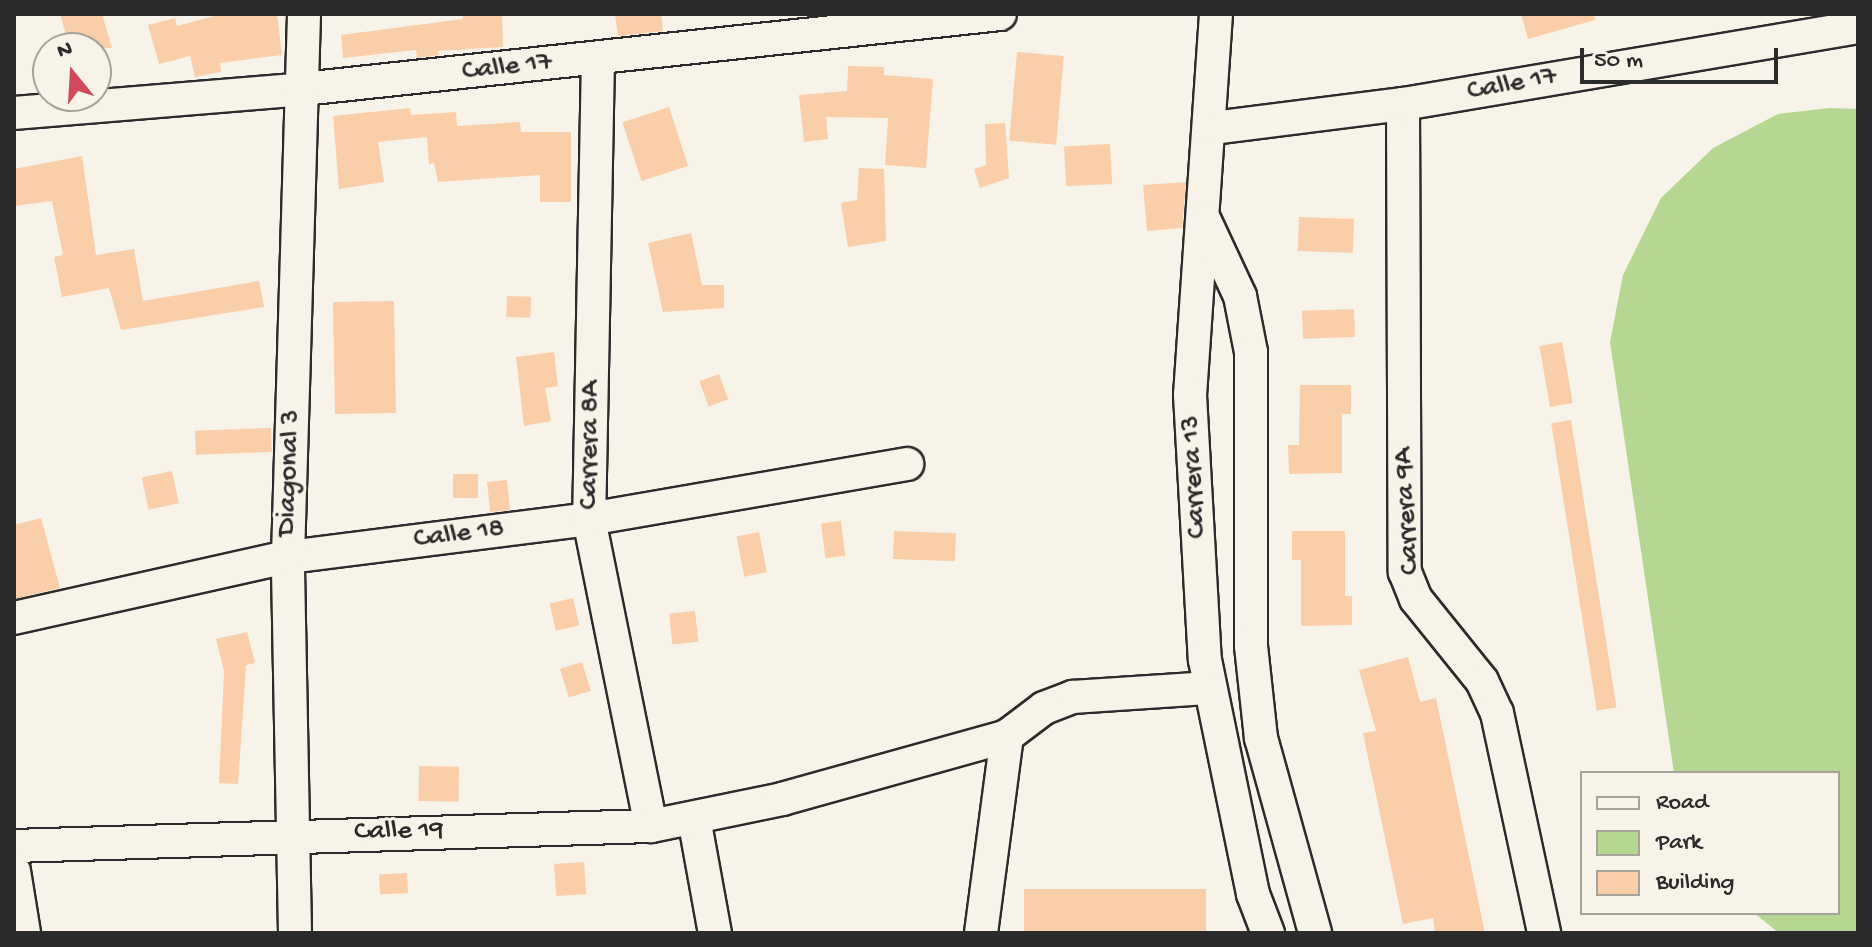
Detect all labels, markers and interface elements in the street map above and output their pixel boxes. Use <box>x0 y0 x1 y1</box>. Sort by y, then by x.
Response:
north arrow <box>32 32 112 112</box>
scale bar <box>1584 32 1782 82</box>
text: N <box>54 36 76 66</box>
street label: Calle 17 <box>460 47 554 89</box>
text: 50 m <box>1594 47 1643 76</box>
street label: Calle 17 <box>1465 61 1559 109</box>
street label: Carrera 8A <box>573 380 609 510</box>
street label: Diagonal 3 <box>271 409 309 537</box>
street label: Carrera 13 <box>1175 415 1215 539</box>
street label: Carrera 9A <box>1388 446 1428 576</box>
street label: Calle 18 <box>412 513 506 557</box>
legend <box>1580 771 1840 915</box>
text: Road <box>1656 789 1708 818</box>
street label: Calle 19 <box>354 814 444 850</box>
text: Park <box>1656 829 1702 858</box>
text: Building <box>1656 869 1734 898</box>

